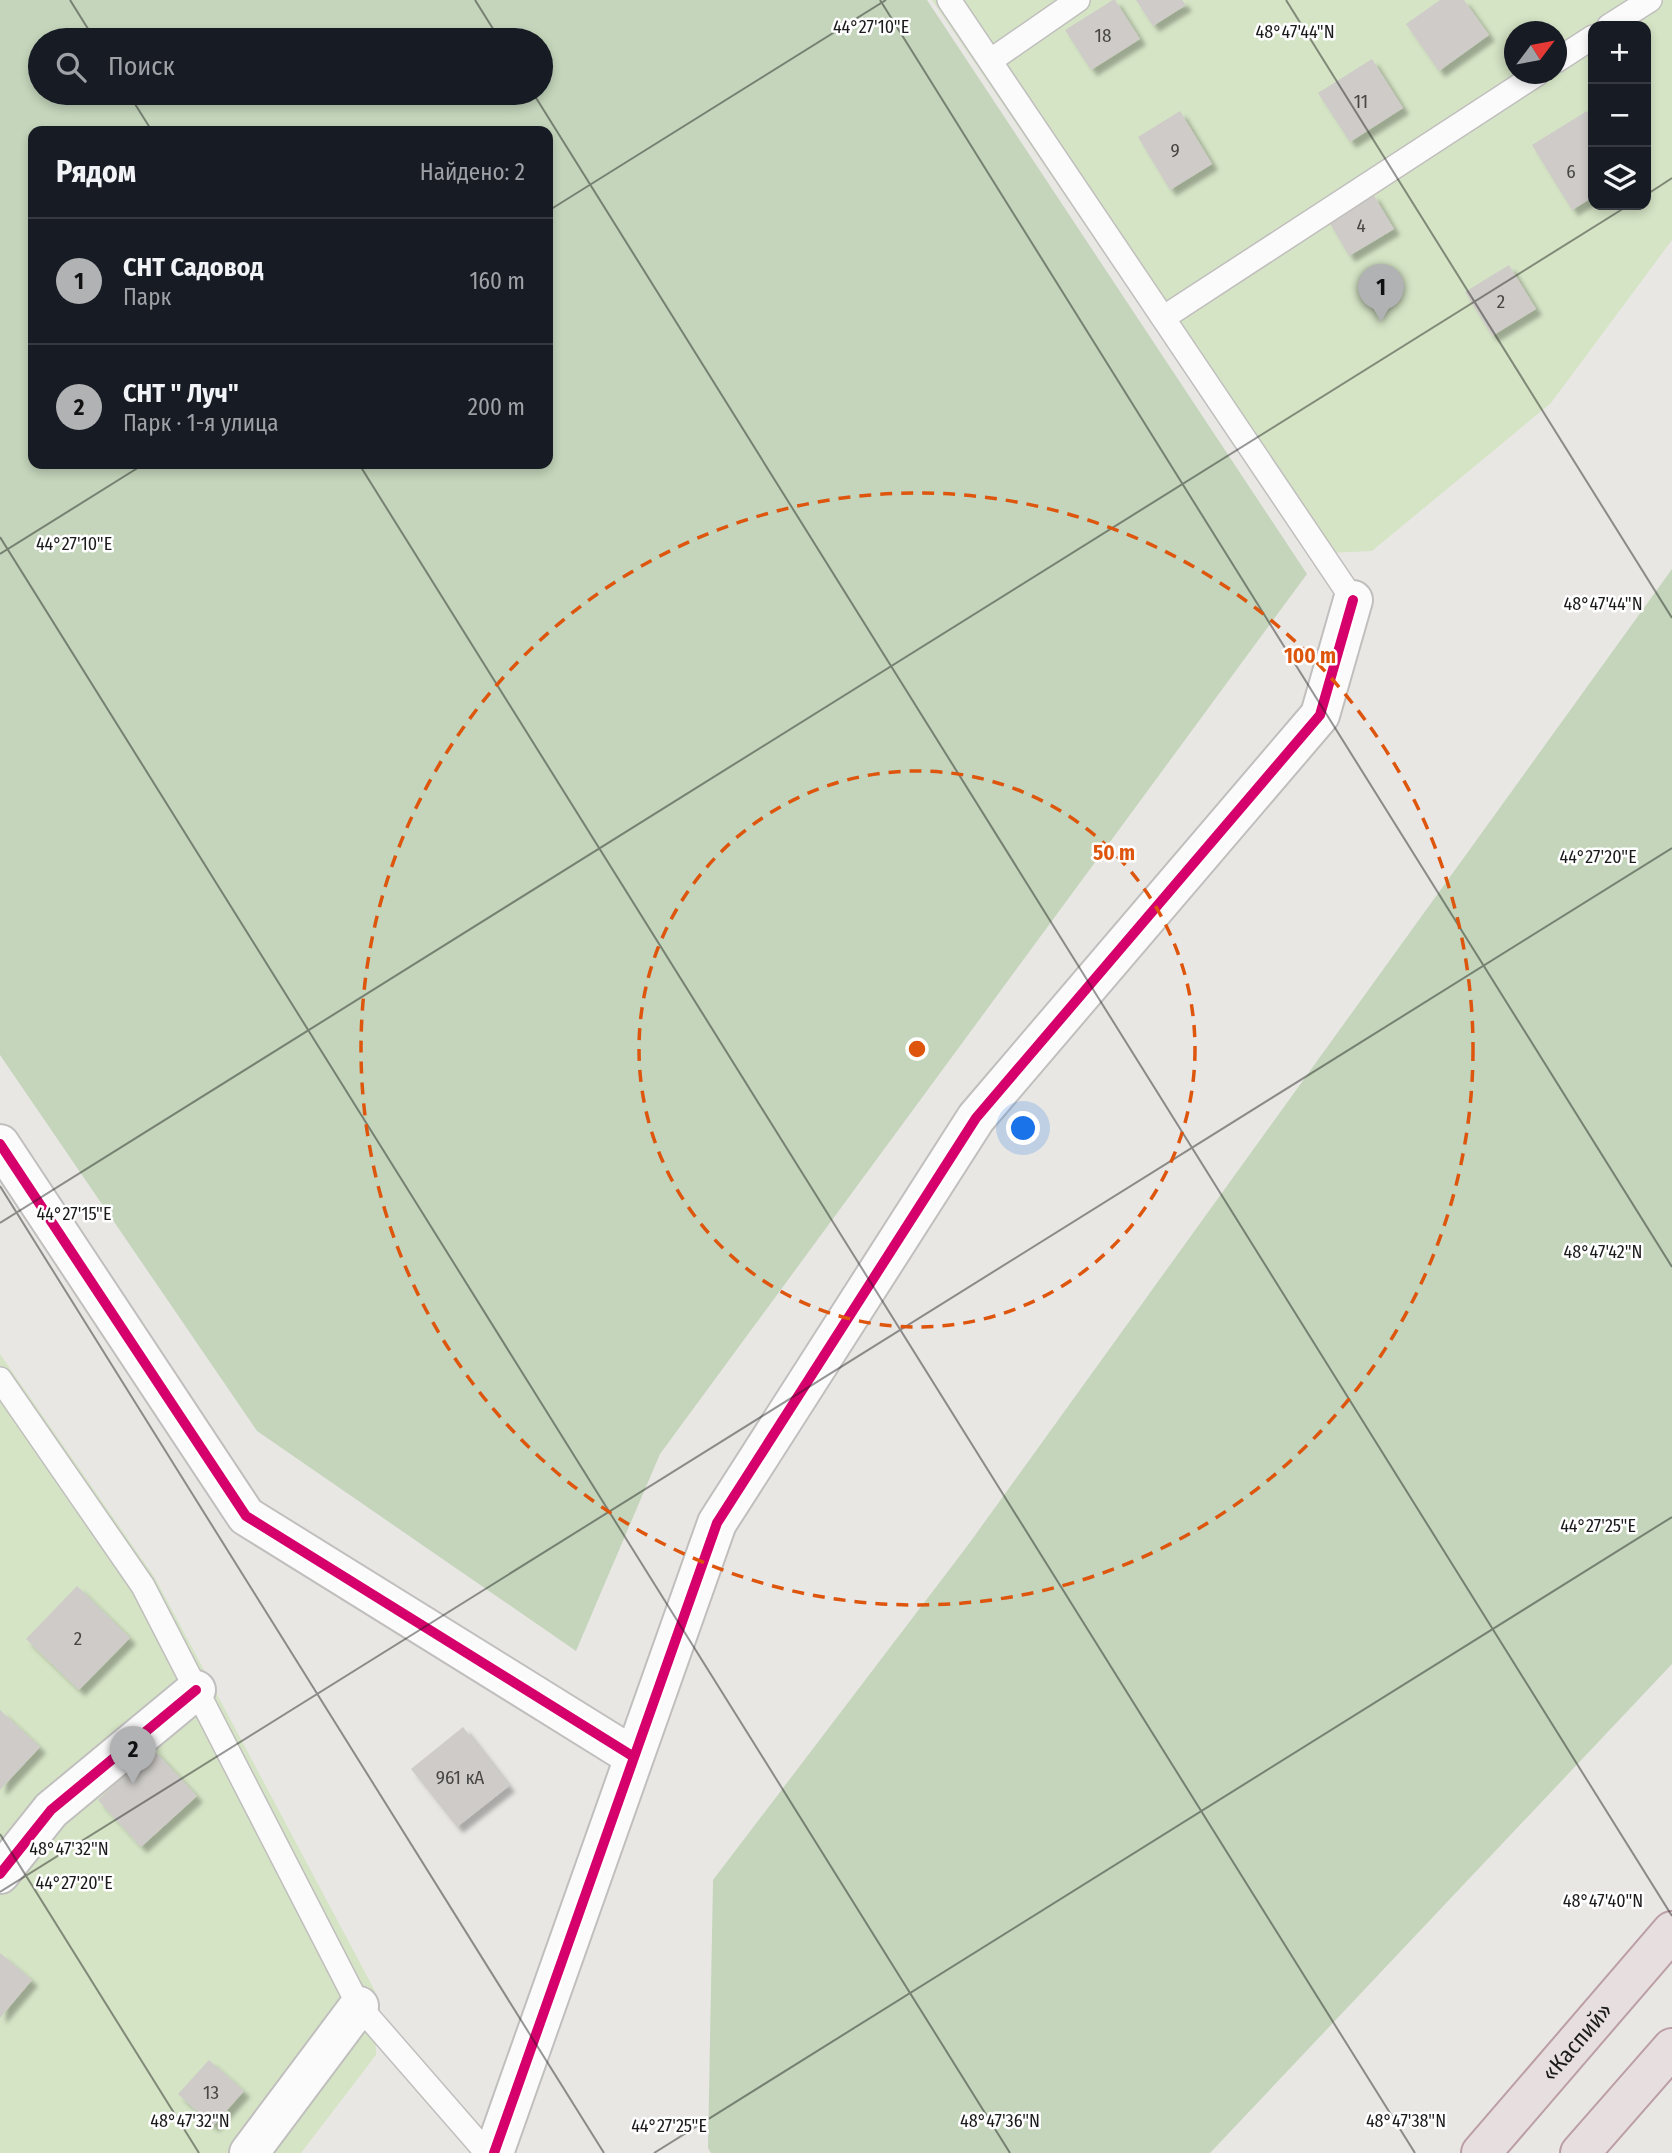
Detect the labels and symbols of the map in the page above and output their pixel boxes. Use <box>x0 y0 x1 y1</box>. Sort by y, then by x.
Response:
text: 44°27'10"E <box>833 16 909 38</box>
text: 48°47'44"N <box>1255 21 1335 43</box>
north arrow <box>1504 21 1567 84</box>
house number: 18 <box>1095 24 1111 47</box>
house number: 11 <box>1354 90 1368 113</box>
house number: 9 <box>1170 139 1180 162</box>
house number: 6 <box>1566 160 1576 183</box>
house number: 4 <box>1356 214 1366 237</box>
pin: 1 <box>1358 264 1404 322</box>
house number: 2 <box>1497 290 1505 313</box>
text: 44°27'10"E <box>36 533 112 555</box>
text: 48°47'44"N <box>1563 593 1643 615</box>
text: 100 m <box>1284 643 1336 669</box>
text: 50 m <box>1093 840 1135 866</box>
text: 44°27'20"E <box>1559 846 1637 868</box>
centre of rings <box>905 1037 929 1061</box>
your location <box>1006 1111 1040 1145</box>
text: 44°27'15"E <box>37 1203 111 1225</box>
text: 48°47'42"N <box>1563 1241 1643 1263</box>
text: 44°27'25"E <box>1560 1515 1636 1537</box>
house number: 2 <box>74 1627 82 1650</box>
pin: 2 <box>110 1726 156 1784</box>
house number: 961 кА <box>436 1766 484 1789</box>
text: 48°47'32"N <box>29 1838 109 1860</box>
text: 44°27'20"E <box>35 1872 113 1894</box>
text: 48°47'40"N <box>1563 1890 1643 1912</box>
street label: «Каспий» <box>1535 1996 1618 2087</box>
house number: 13 <box>203 2081 219 2104</box>
text: 48°47'32"N <box>150 2110 230 2132</box>
text: 48°47'36"N <box>960 2110 1040 2132</box>
text: 48°47'38"N <box>1366 2110 1446 2132</box>
text: 44°27'25"E <box>631 2115 707 2137</box>

